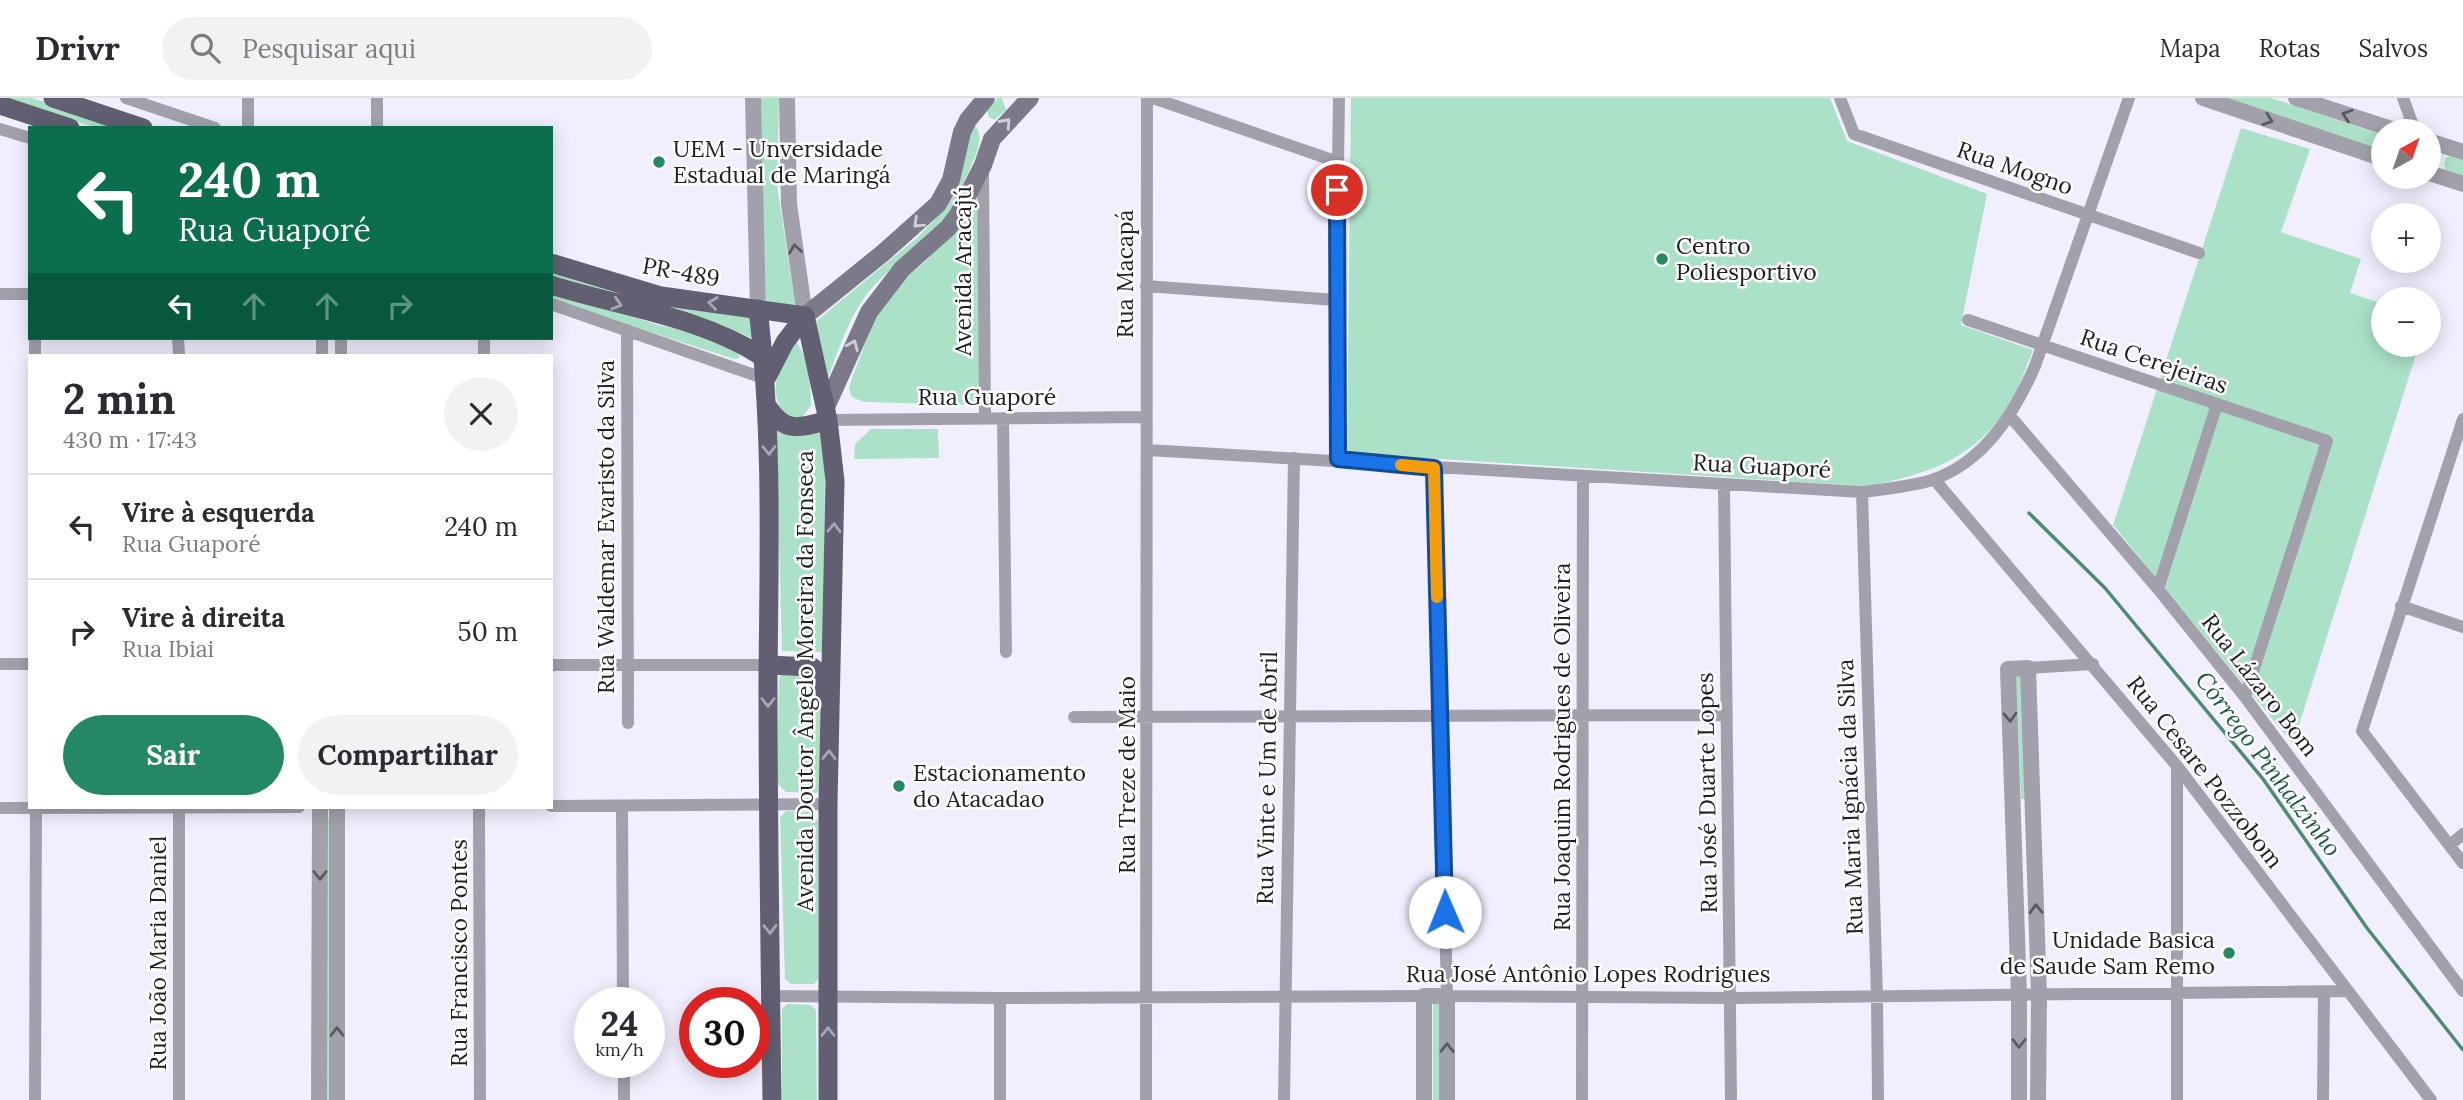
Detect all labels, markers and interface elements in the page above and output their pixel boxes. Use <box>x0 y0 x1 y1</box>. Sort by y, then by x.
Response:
search box <box>162 17 652 80</box>
text: Drivr <box>35 27 120 69</box>
icon: search <box>186 29 224 67</box>
text: Pesquisar aqui <box>242 32 416 65</box>
text: Mapa <box>2160 33 2221 64</box>
text: Rotas <box>2259 33 2320 64</box>
text: Salvos <box>2358 33 2428 64</box>
one-way arrow <box>2341 108 2353 123</box>
one-way arrow <box>2261 112 2273 126</box>
one-way arrow <box>998 118 1010 131</box>
north arrow <box>2371 119 2441 189</box>
map controls <box>2371 119 2441 357</box>
place label: UEM - Unversidade Estadual de Maringá <box>673 134 891 189</box>
street label: Rua Mogno <box>1953 134 2077 201</box>
text: 240 m <box>178 148 320 210</box>
icon: left <box>63 154 154 245</box>
marker: UEM - Unversidade Estadual de Maringá <box>651 154 667 170</box>
pin <box>1307 160 1367 220</box>
icon: arrive <box>1318 171 1356 209</box>
street label: Avenida Aracajú <box>948 186 977 357</box>
button: + <box>2371 203 2441 273</box>
text: Rua Guaporé <box>178 209 371 250</box>
street label: Rua Macapá <box>1110 210 1139 338</box>
one-way arrow <box>913 215 926 227</box>
place label: Centro Poliesportivo <box>1676 231 1817 286</box>
one-way arrow <box>788 243 803 255</box>
street label: PR-489 <box>640 250 722 293</box>
marker: Centro Poliesportivo <box>1654 251 1670 267</box>
icon: left <box>162 287 200 325</box>
icon: ahead <box>235 287 273 325</box>
icon: ahead <box>308 287 346 325</box>
icon: right <box>381 287 419 325</box>
button: − <box>2371 287 2441 357</box>
one-way arrow <box>707 295 719 310</box>
one-way arrow <box>611 296 623 311</box>
street label: Rua Cerejeiras <box>2077 322 2232 399</box>
one-way arrow <box>845 340 859 352</box>
street label: Rua Waldemar Evaristo da Silva <box>591 360 620 694</box>
text: 2 min <box>63 372 176 426</box>
button: close <box>444 377 518 451</box>
street label: Rua Guaporé <box>918 382 1056 411</box>
text: 430 m · 17:43 <box>63 425 197 454</box>
one-way arrow <box>761 445 777 456</box>
street label: Rua Guaporé <box>1692 447 1832 484</box>
street label: Avenida Doutor Ângelo Moreira da Fonseca <box>790 450 819 913</box>
text: Vire à esquerda <box>122 496 315 529</box>
icon: left <box>63 508 101 546</box>
text: 240 m <box>444 510 518 543</box>
one-way arrow <box>826 522 842 533</box>
text: Rua Guaporé <box>122 529 261 558</box>
street label: Rua Joaquim Rodrigues de Oliveira <box>1547 563 1576 931</box>
text: Vire à direita <box>122 601 285 634</box>
street label: Rua Lázaro Bom <box>2196 608 2325 762</box>
icon: right <box>63 613 101 651</box>
text: 50 m <box>458 615 518 648</box>
text: Rua Ibiai <box>122 634 214 663</box>
street label: Rua Vinte e Um de Abril <box>1250 651 1283 905</box>
street label: Rua Maria Ignácia da Silva <box>1830 658 1869 936</box>
water label: Córrego Pinhalzinho <box>2189 665 2348 862</box>
street label: Rua Cesare Pozzobom <box>2121 669 2290 874</box>
street label: Rua José Duarte Lopes <box>1690 672 1723 914</box>
street label: Rua Treze de Maio <box>1112 676 1141 874</box>
one-way arrow <box>760 697 776 707</box>
one-way arrow <box>2002 712 2018 723</box>
button: Sair <box>63 715 284 795</box>
button: Compartilhar <box>298 715 518 795</box>
one-way arrow <box>821 750 837 760</box>
place label: Estacionamento do Atacadao <box>913 758 1086 813</box>
marker: Estacionamento do Atacadao <box>891 778 907 794</box>
street label: Rua João Maria Daniel <box>143 836 172 1070</box>
street label: Rua Francisco Pontes <box>444 839 473 1067</box>
one-way arrow <box>312 870 328 881</box>
position arrow <box>1408 875 1482 949</box>
one-way arrow <box>2028 904 2043 915</box>
one-way arrow <box>762 924 778 935</box>
place label: Unidade Basica de Saude Sam Remo <box>2000 925 2215 980</box>
marker: Unidade Basica de Saude Sam Remo <box>2221 945 2237 961</box>
street label: Rua José Antônio Lopes Rodrigues <box>1406 959 1770 988</box>
speed limit sign: 30 <box>679 987 770 1078</box>
text: 24 <box>601 1001 638 1046</box>
one-way arrow <box>329 1026 345 1037</box>
one-way arrow <box>820 1026 836 1037</box>
text: km/h <box>595 1038 644 1061</box>
one-way arrow <box>2011 1038 2027 1048</box>
one-way arrow <box>1439 1042 1455 1053</box>

